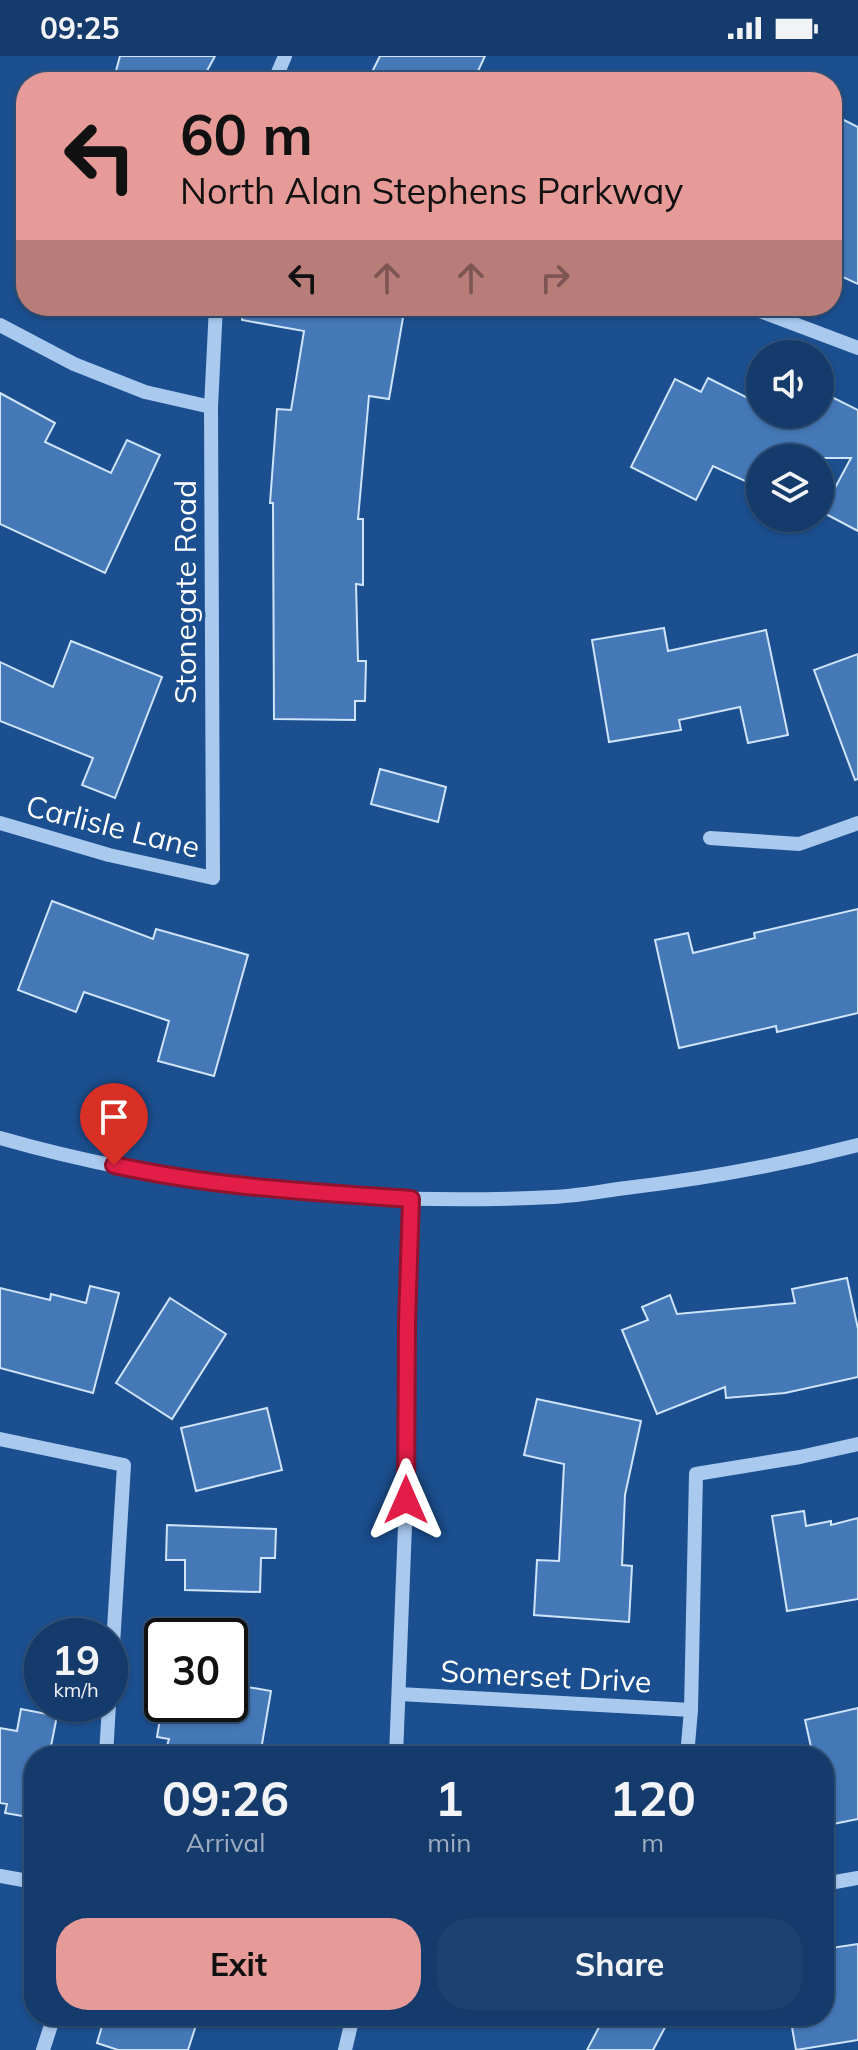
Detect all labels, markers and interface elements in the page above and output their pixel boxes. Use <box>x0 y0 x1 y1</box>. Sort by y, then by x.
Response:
text: 09:25 <box>40 9 119 47</box>
text: 60 m <box>180 99 313 169</box>
icon: left <box>48 104 152 208</box>
text: North Alan Stephens Parkway <box>180 168 683 213</box>
icon: left <box>281 256 325 300</box>
icon: ahead <box>365 256 409 300</box>
icon: ahead <box>449 256 493 300</box>
icon: right <box>533 256 577 300</box>
map controls <box>746 340 834 532</box>
button: sound <box>746 340 834 428</box>
button: layers <box>746 444 834 532</box>
street label: Stonegate Road <box>166 480 204 704</box>
street label: Carlisle Lane <box>22 786 204 866</box>
pin <box>80 1083 148 1165</box>
icon: arrive <box>92 1095 136 1139</box>
position arrow <box>364 1458 448 1542</box>
speed limit sign: 30 <box>144 1618 248 1722</box>
text: 19 <box>52 1635 100 1685</box>
street label: Somerset Drive <box>440 1651 652 1701</box>
text: km/h <box>53 1677 99 1702</box>
text: 09:26 <box>162 1768 289 1828</box>
text: 1 <box>435 1768 464 1828</box>
text: 120 <box>610 1768 696 1828</box>
text: Arrival <box>186 1826 265 1859</box>
text: min <box>427 1826 471 1859</box>
text: m <box>641 1826 664 1859</box>
button: Exit <box>56 1918 421 2010</box>
button: Share <box>437 1918 802 2010</box>

